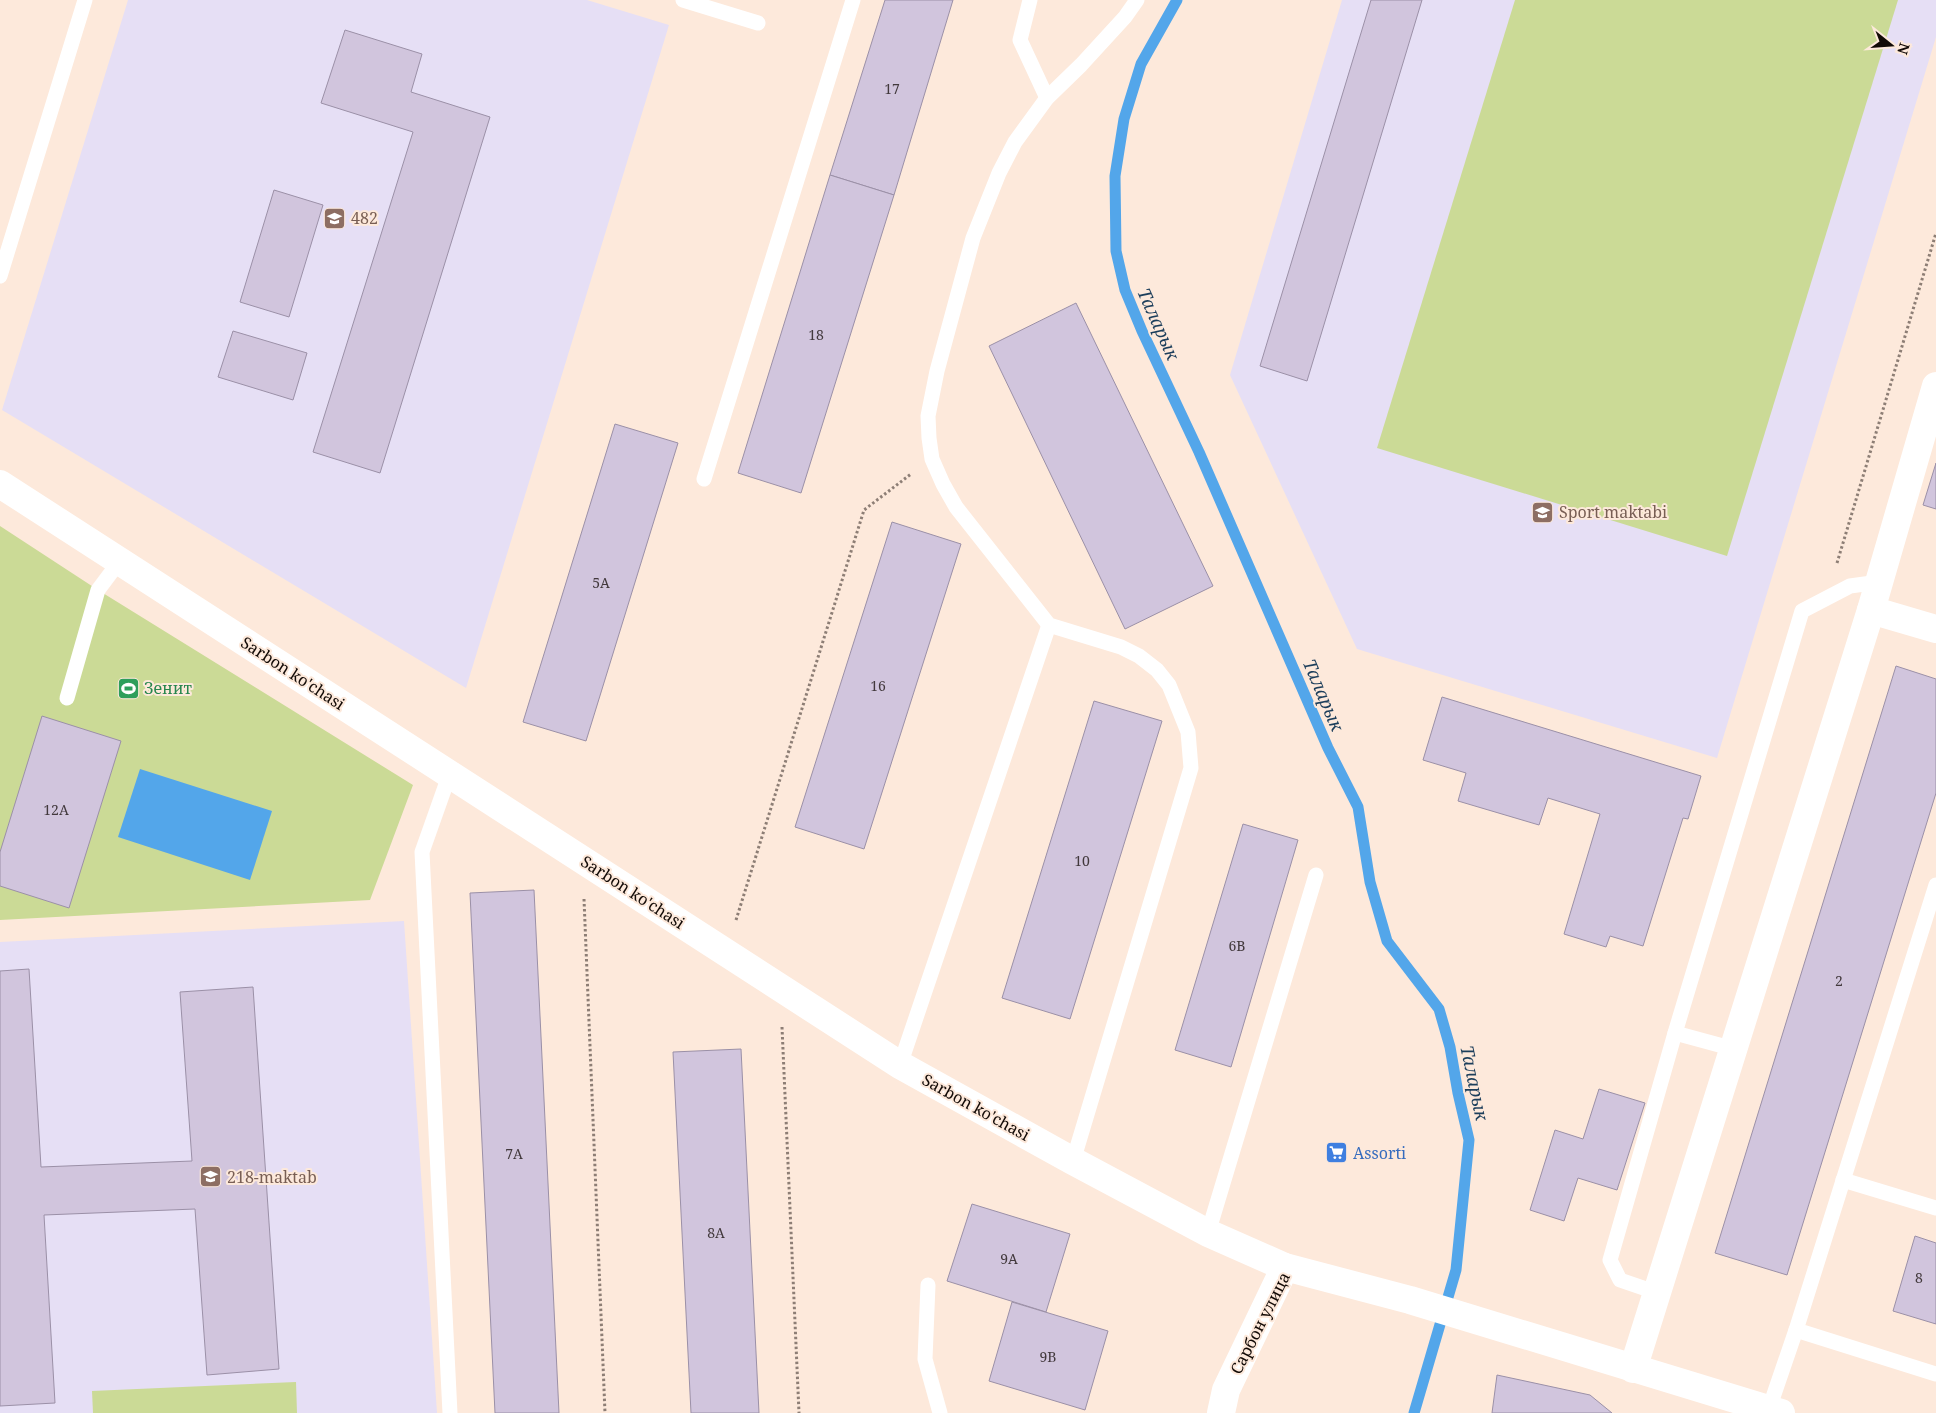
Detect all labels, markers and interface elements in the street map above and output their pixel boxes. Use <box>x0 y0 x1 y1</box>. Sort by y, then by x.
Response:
north arrow <box>1866 20 1916 70</box>
text: N <box>1893 41 1915 57</box>
house number: 17 <box>884 79 900 98</box>
school or university icon: 482 <box>323 206 347 230</box>
place label: 482 <box>351 207 378 229</box>
water label: Таларык <box>1132 284 1186 364</box>
house number: 18 <box>808 325 824 344</box>
school or university icon: Sport maktabi <box>1531 500 1555 524</box>
place label: Sport maktabi <box>1559 501 1667 523</box>
house number: 5А <box>592 573 610 592</box>
street label: Sarbon ko'chasi <box>237 631 349 715</box>
water label: Таларык <box>1298 655 1350 736</box>
sports icon: Зенит <box>116 676 140 700</box>
house number: 16 <box>870 676 886 695</box>
place label: Зенит <box>144 677 193 699</box>
house number: 12A <box>43 800 69 819</box>
street label: Sarbon ko'chasi <box>577 850 689 934</box>
house number: 10 <box>1074 851 1090 870</box>
house number: 6В <box>1229 936 1246 955</box>
house number: 2 <box>1835 971 1843 990</box>
water label: Таларык <box>1455 1043 1495 1124</box>
street label: Sarbon ko'chasi <box>918 1068 1034 1146</box>
supermarket icon: Assorti <box>1325 1141 1349 1165</box>
place label: Assorti <box>1353 1142 1406 1164</box>
house number: 7A <box>505 1144 523 1163</box>
school or university icon: 218-maktab <box>199 1165 223 1189</box>
place label: 218-maktab <box>227 1166 317 1188</box>
house number: 8A <box>707 1223 725 1242</box>
house number: 9А <box>1000 1249 1018 1268</box>
street label: Сарбон улица <box>1225 1268 1295 1378</box>
house number: 8 <box>1915 1268 1923 1287</box>
house number: 9B <box>1040 1347 1056 1366</box>

